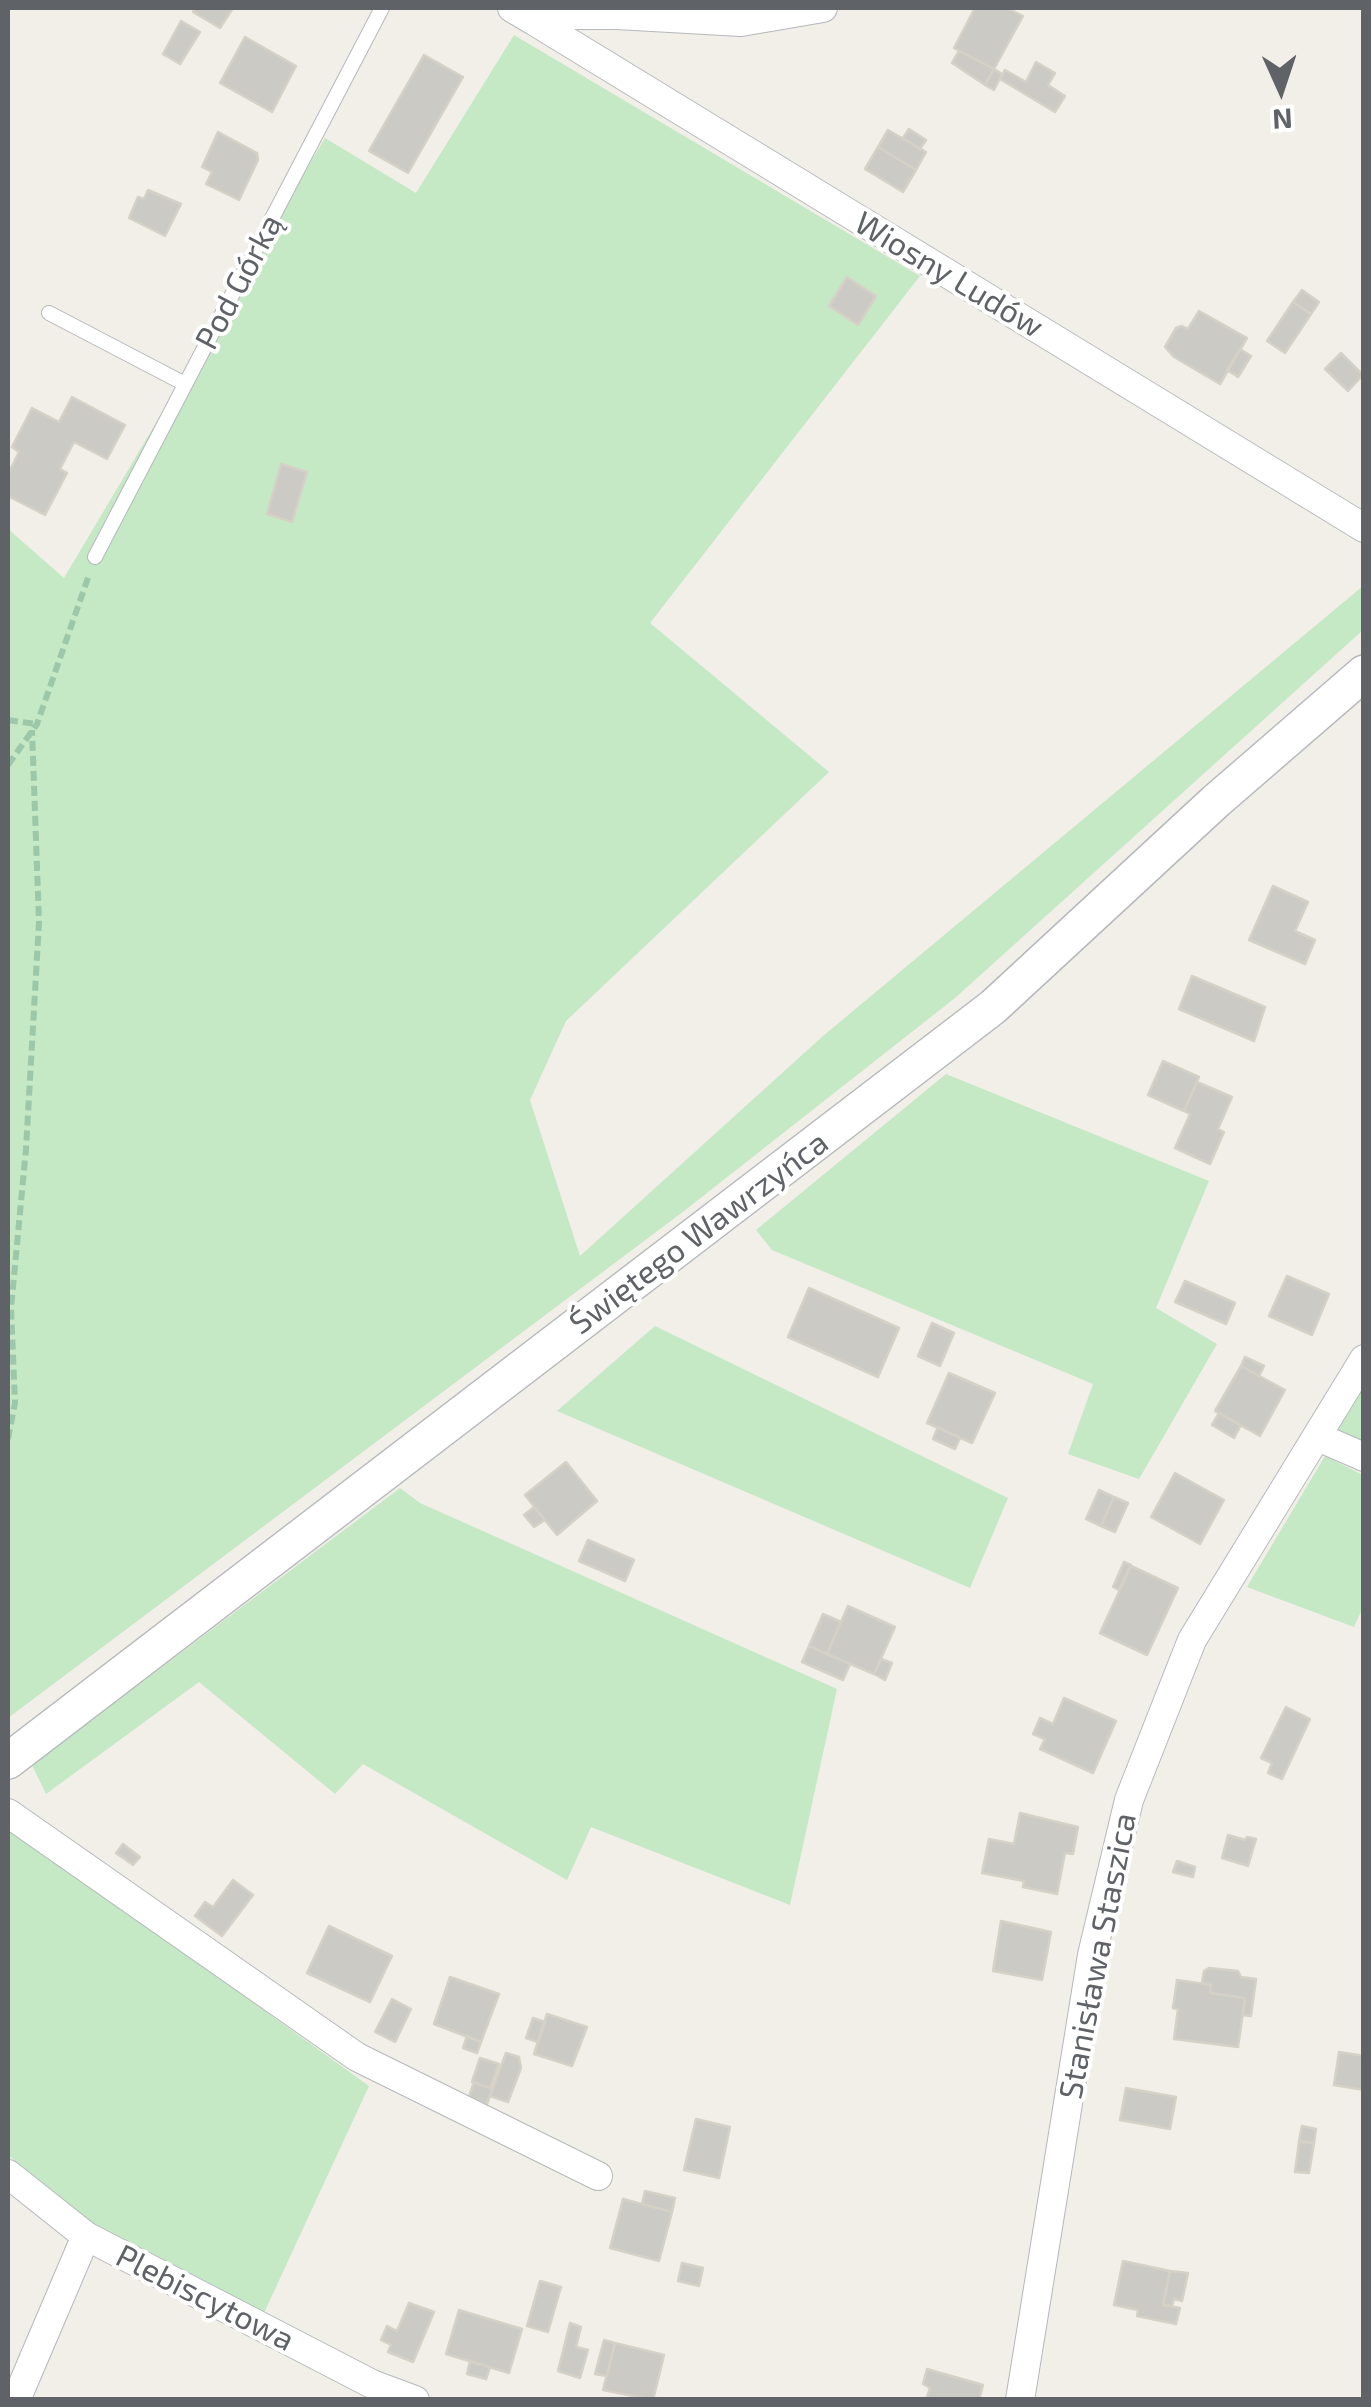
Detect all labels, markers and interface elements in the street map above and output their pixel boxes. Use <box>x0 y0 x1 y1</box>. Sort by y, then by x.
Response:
north arrow <box>1231 40 1331 140</box>
text: N <box>1272 102 1294 137</box>
street label: Wiosny Ludów <box>848 204 1050 346</box>
street label: Pod Górką <box>187 208 291 356</box>
street label: Świętego Wawrzyńca <box>562 1123 836 1343</box>
street label: Stanisława Staszica <box>1051 1810 1145 2102</box>
street label: Plebiscytowa <box>110 2237 300 2359</box>

